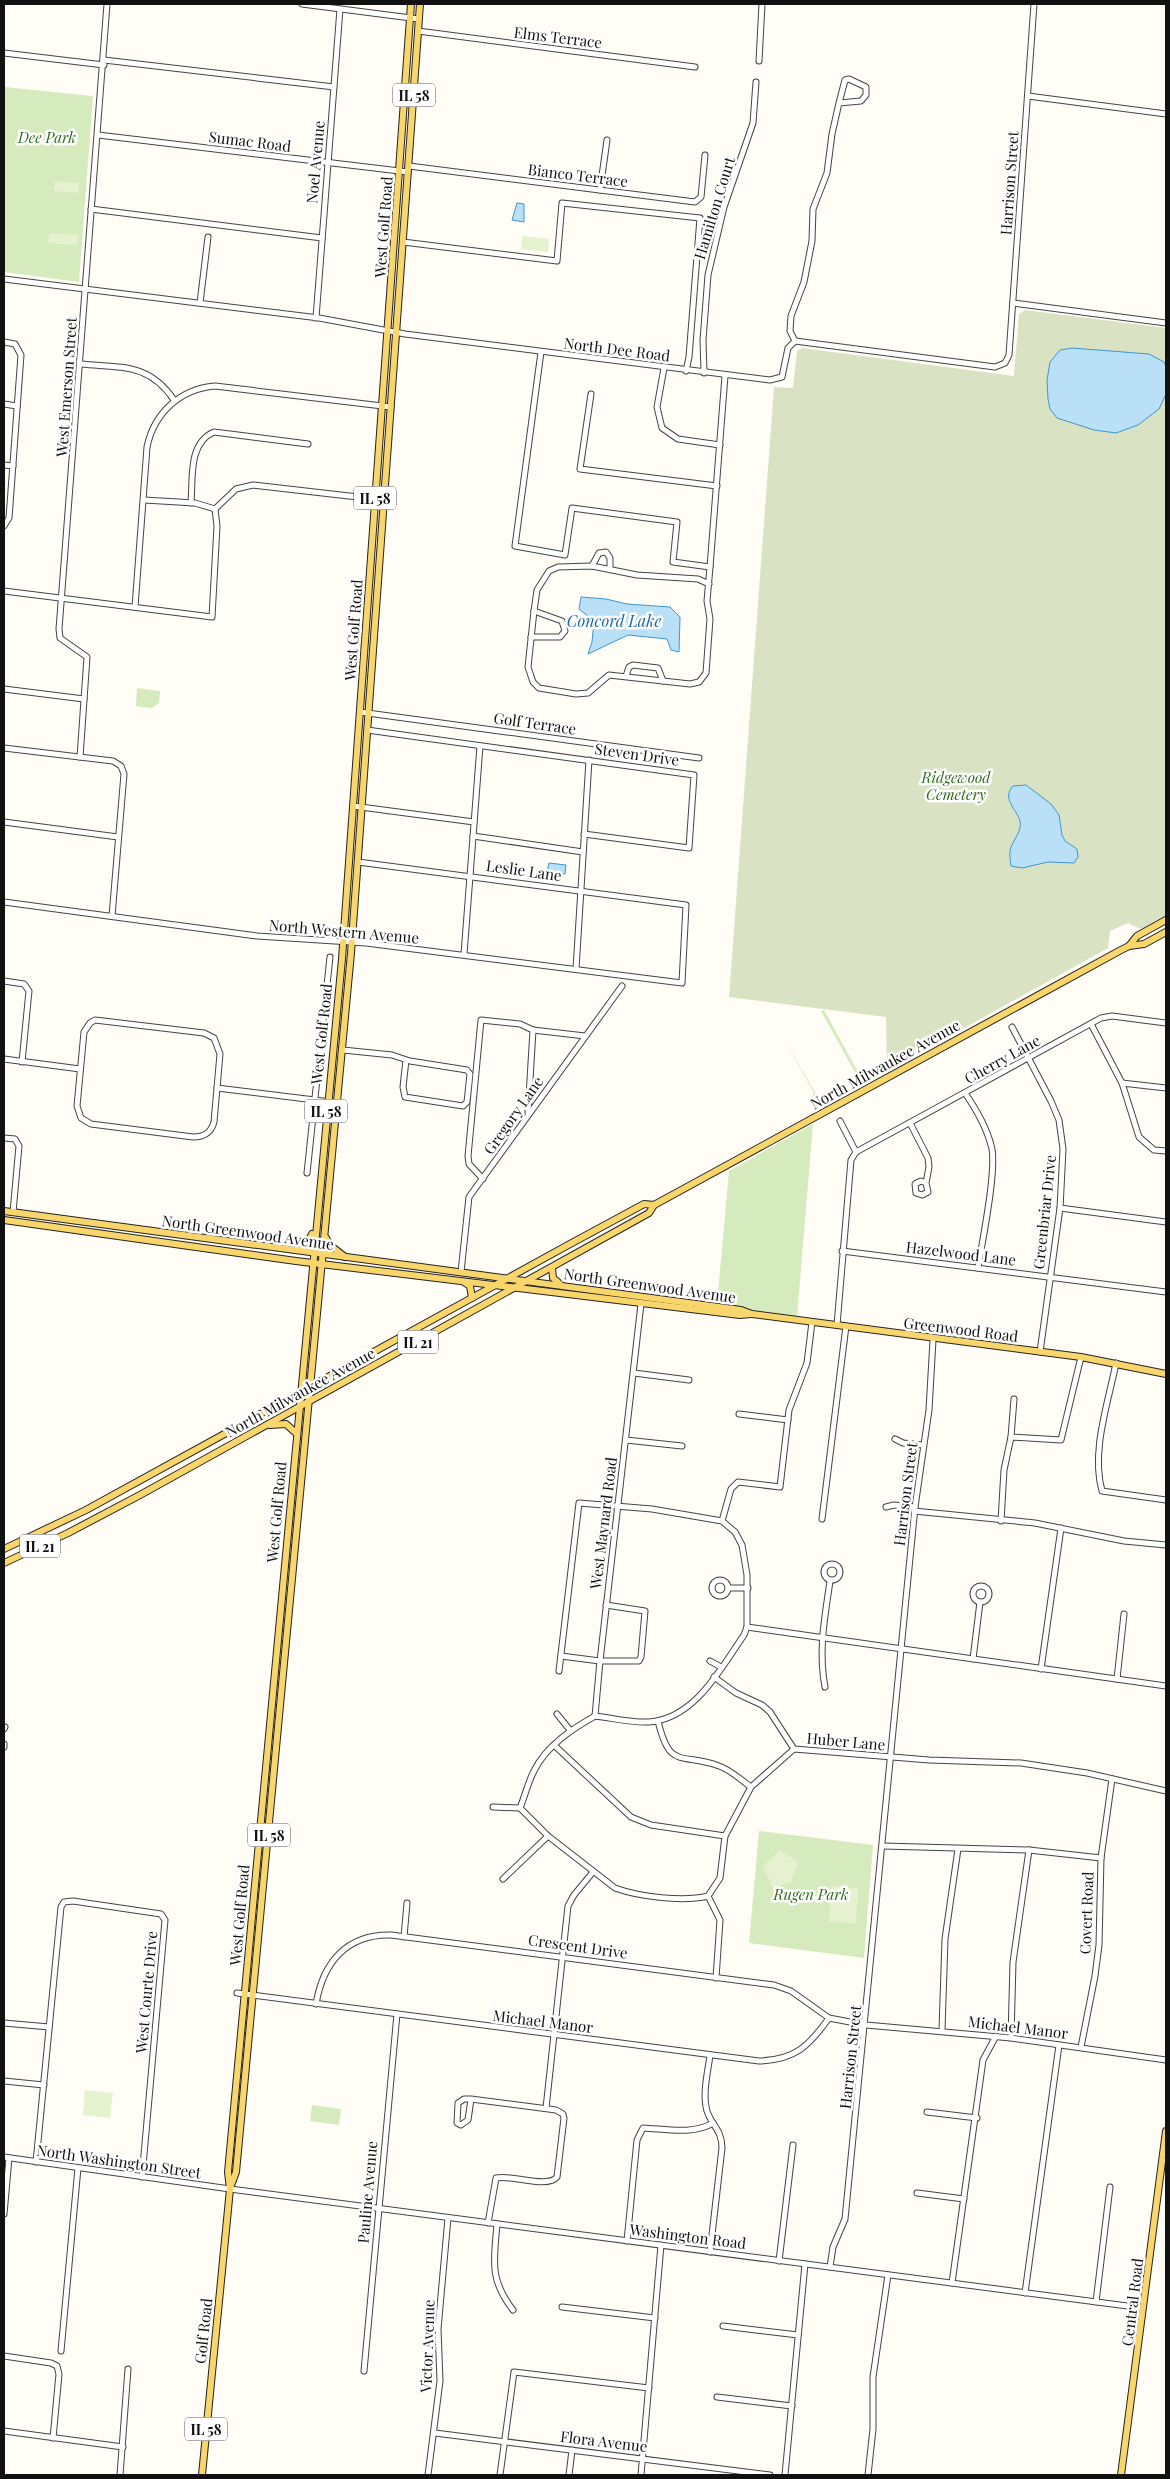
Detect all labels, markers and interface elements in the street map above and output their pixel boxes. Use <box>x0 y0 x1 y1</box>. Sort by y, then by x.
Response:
street label: Elms Terrace <box>513 22 603 52</box>
road number: IL 58 <box>393 84 435 106</box>
street label: Noel Avenue <box>301 120 329 204</box>
street label: Sumac Road <box>208 126 293 156</box>
park label: Dee Park <box>17 127 76 147</box>
street label: Harrison Street <box>995 130 1023 236</box>
street label: Hamilton Court <box>689 154 739 262</box>
street label: Bianco Terrace <box>527 159 629 191</box>
street label: West Golf Road <box>369 175 397 279</box>
street label: West Emerson Street <box>51 316 81 459</box>
street label: North Dee Road <box>563 333 672 365</box>
road number: IL 58 <box>354 486 396 509</box>
street label: West Golf Road <box>339 578 367 682</box>
water label: Concord Lake <box>567 610 661 631</box>
street label: Golf Terrace <box>492 707 578 739</box>
street label: Steven Drive <box>593 738 681 770</box>
park label: Ridgewood Cemetery <box>921 767 991 804</box>
street label: Leslie Lane <box>485 855 563 885</box>
street label: North Western Avenue <box>268 914 420 948</box>
street label: West Golf Road <box>306 982 336 1086</box>
street label: North Milwaukee Avenue <box>807 1014 963 1114</box>
street label: Cherry Lane <box>960 1030 1044 1088</box>
street label: Gregory Lane <box>479 1072 547 1158</box>
road number: IL 58 <box>305 1100 347 1122</box>
street label: Greenbriar Drive <box>1028 1154 1060 1270</box>
street label: North Greenwood Avenue <box>161 1210 335 1254</box>
street label: Hazelwood Lane <box>905 1236 1017 1270</box>
street label: North Greenwood Avenue <box>563 1263 737 1307</box>
street label: Greenwood Road <box>903 1312 1020 1346</box>
road number: IL 21 <box>398 1330 438 1354</box>
street label: North Milwaukee Avenue <box>222 1342 378 1442</box>
street label: Harrison Street <box>889 1440 921 1547</box>
street label: West Maynard Road <box>585 1456 621 1591</box>
street label: West Golf Road <box>262 1460 290 1564</box>
road number: IL 21 <box>20 1534 60 1558</box>
street label: Huber Lane <box>806 1728 886 1754</box>
road number: IL 58 <box>248 1824 290 1846</box>
street label: West Golf Road <box>225 1863 253 1967</box>
street label: Covert Road <box>1075 1871 1097 1955</box>
park label: Rugen Park <box>773 1884 849 1904</box>
street label: Crescent Drive <box>527 1929 629 1963</box>
street label: West Courte Drive <box>131 1930 161 2055</box>
street label: Harrison Street <box>835 2003 865 2110</box>
street label: Michael Manor <box>492 2005 595 2037</box>
street label: Michael Manor <box>967 2011 1070 2043</box>
street label: North Washington Street <box>35 2140 203 2183</box>
street label: Pauline Avenue <box>353 2140 381 2244</box>
street label: Washington Road <box>628 2219 748 2253</box>
street label: Central Road <box>1117 2257 1147 2347</box>
street label: Golf Road <box>190 2297 216 2365</box>
street label: Victor Avenue <box>415 2299 439 2394</box>
road number: IL 58 <box>185 2418 227 2440</box>
street label: Flora Avenue <box>559 2426 649 2456</box>

